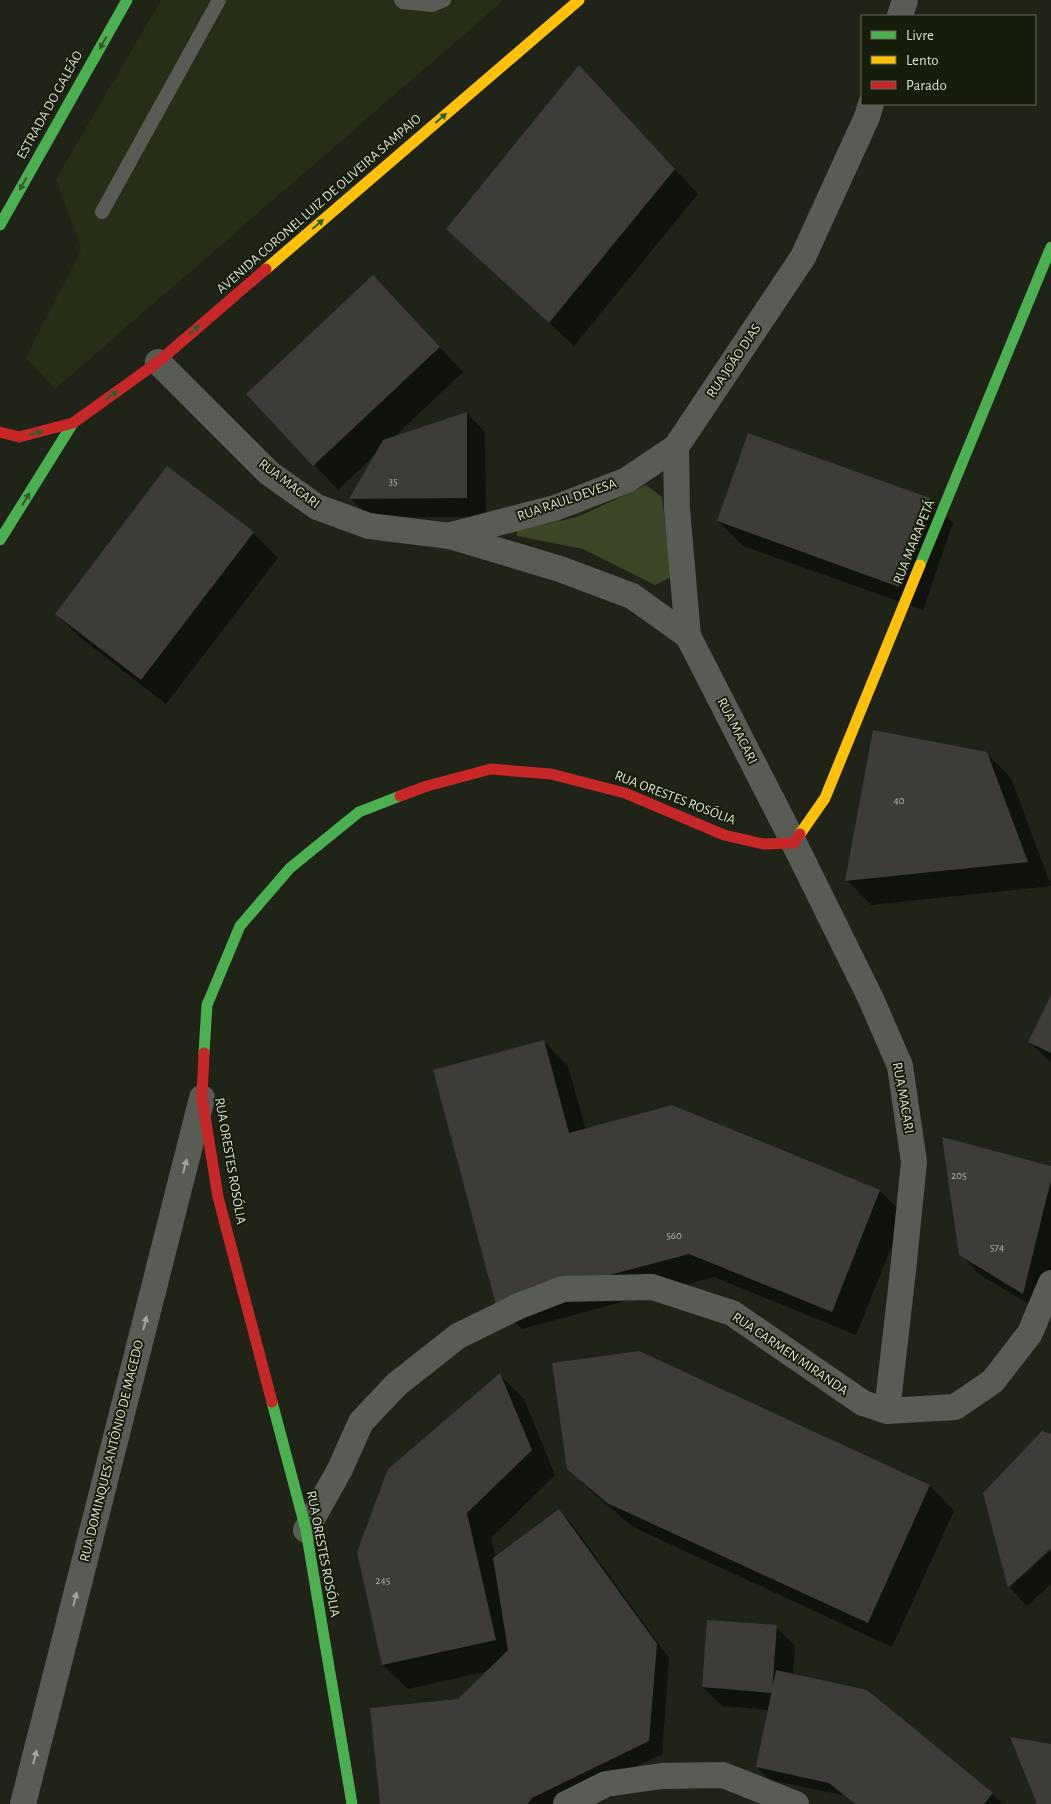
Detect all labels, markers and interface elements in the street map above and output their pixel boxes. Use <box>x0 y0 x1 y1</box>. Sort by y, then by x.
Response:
legend <box>861 15 1036 105</box>
text: Livre <box>906 28 934 43</box>
one-way arrow <box>98 36 107 49</box>
street label: ESTRADA DO GALEÃO <box>13 48 86 161</box>
text: Lento <box>906 53 939 68</box>
text: Parado <box>906 78 947 93</box>
street label: AVENIDA CORONEL LUIZ DE OLIVEIRA SAMPAIO <box>214 111 424 297</box>
one-way arrow <box>434 113 447 124</box>
one-way arrow <box>19 177 27 192</box>
one-way arrow <box>311 219 324 230</box>
street label: RUA JOÃO DIAS <box>703 320 764 400</box>
one-way arrow <box>188 325 201 336</box>
one-way arrow <box>105 389 118 400</box>
one-way arrow <box>29 429 44 437</box>
street label: RUA MACARI <box>256 457 322 511</box>
house number: 35 <box>388 476 398 487</box>
street label: RUA RAUL DEVESA <box>516 476 618 524</box>
one-way arrow <box>21 492 30 505</box>
street label: RUA MARAPETÁ <box>888 497 937 586</box>
street label: RUA MACARI <box>714 696 760 766</box>
street label: RUA ORESTES ROSÓLIA <box>613 766 739 828</box>
house number: 40 <box>893 795 905 806</box>
street label: RUA MACARI <box>890 1061 916 1135</box>
street label: RUA ORESTES ROSÓLIA <box>212 1096 251 1225</box>
one-way arrow <box>181 1158 189 1173</box>
house number: 205 <box>951 1170 967 1181</box>
house number: 560 <box>666 1230 682 1241</box>
house number: 574 <box>990 1242 1004 1253</box>
street label: RUA CARMEN MIRANDA <box>730 1310 850 1398</box>
one-way arrow <box>141 1316 149 1331</box>
street label: RUA DOMINQUES ANTÔNIO DE MACEDO <box>76 1338 146 1563</box>
street label: RUA ORESTES ROSÓLIA <box>304 1489 345 1618</box>
house number: 245 <box>376 1575 391 1586</box>
one-way arrow <box>71 1592 79 1607</box>
one-way arrow <box>31 1749 39 1764</box>

